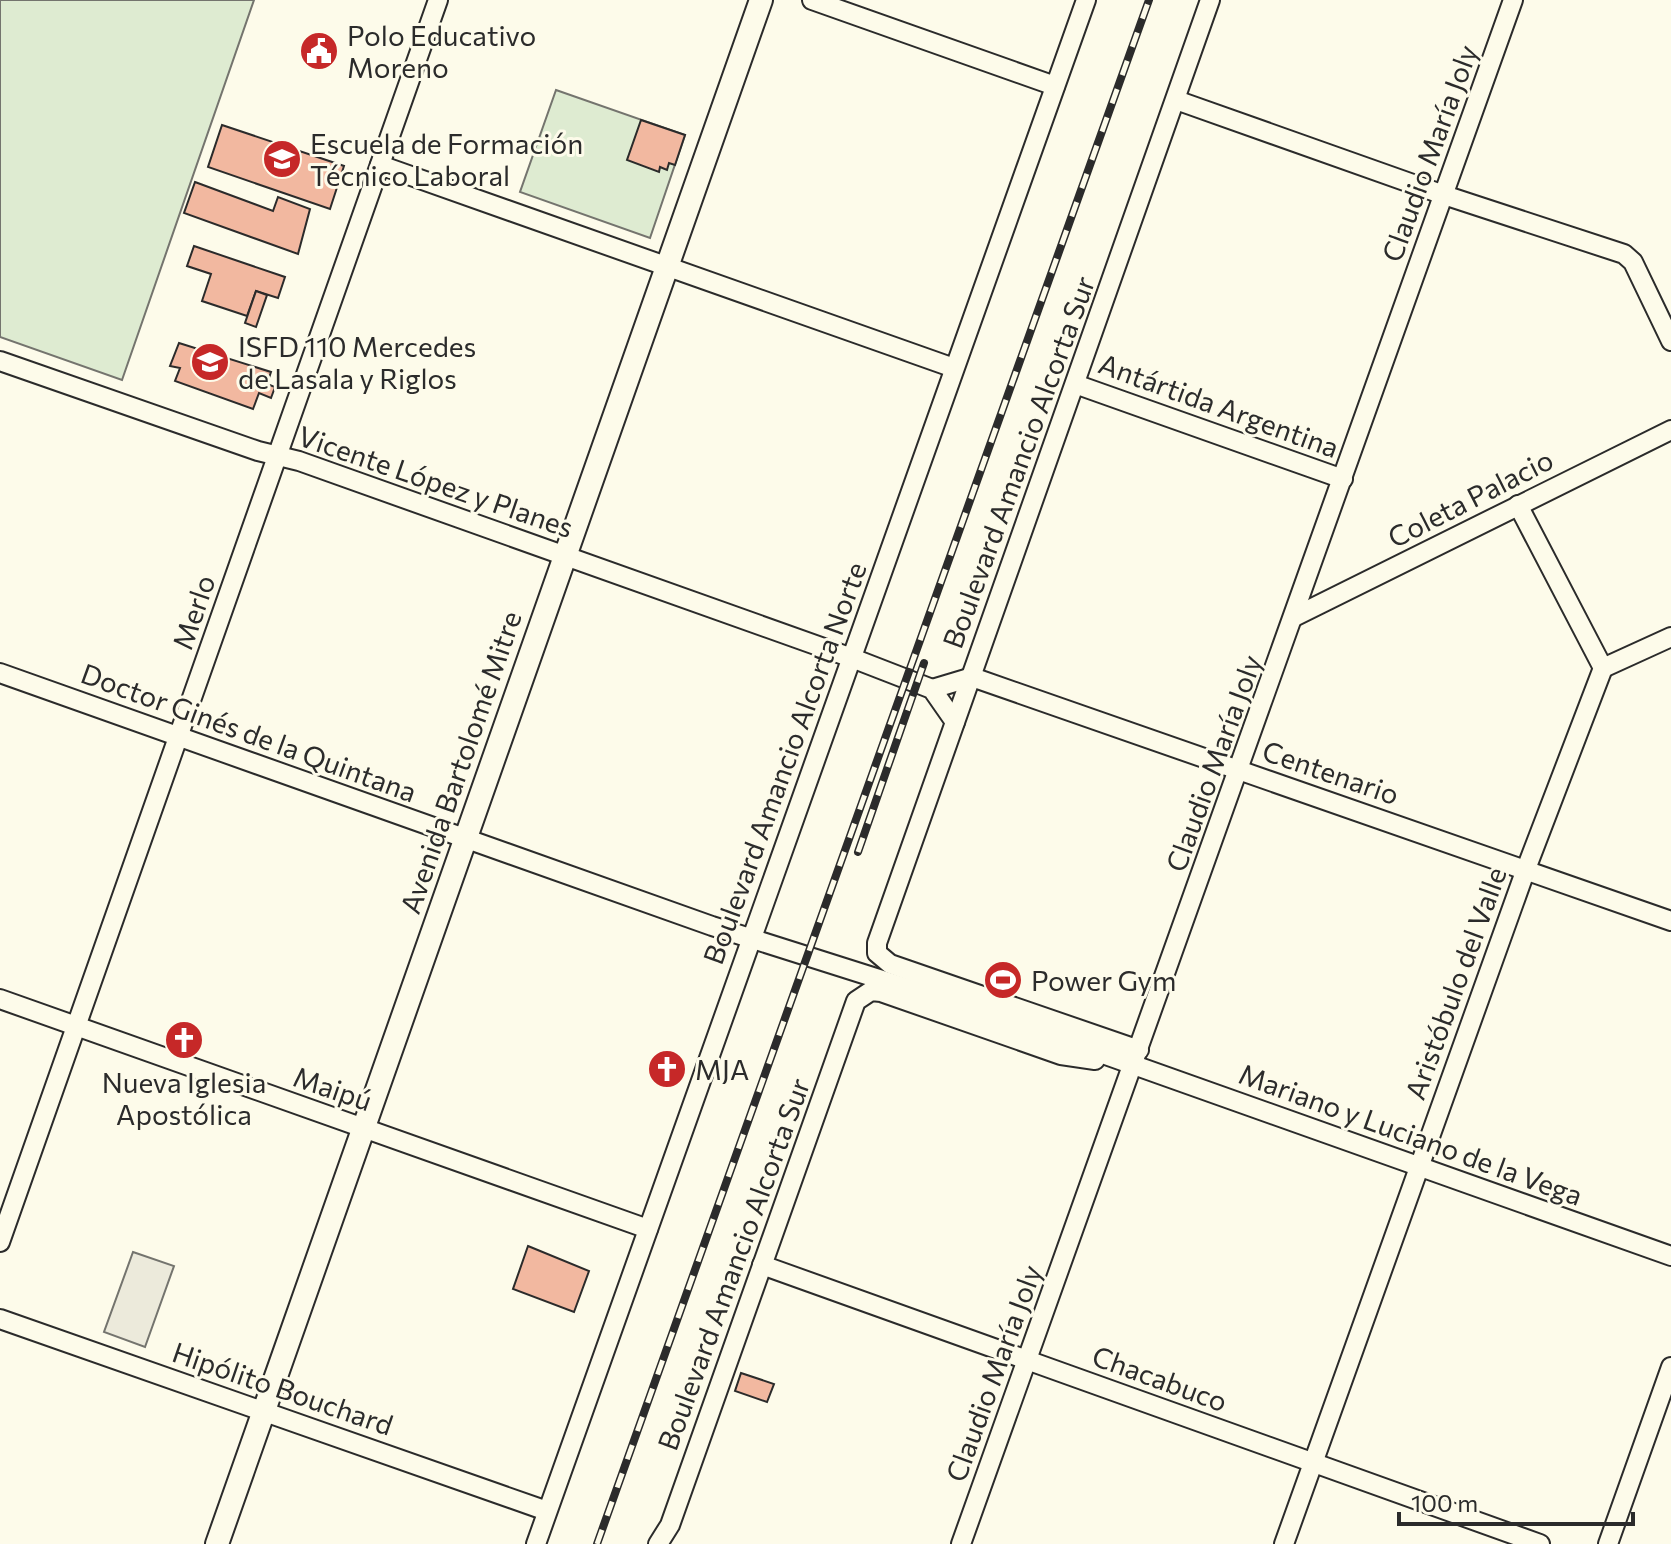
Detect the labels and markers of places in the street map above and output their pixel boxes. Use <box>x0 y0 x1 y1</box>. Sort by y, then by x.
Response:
place label: Polo Educativo Moreno <box>347 18 536 84</box>
public building icon: Polo Educativo Moreno <box>298 30 340 72</box>
place label: Escuela de Formación Técnico Laboral <box>310 126 583 192</box>
school or university icon: Escuela de Formación Técnico Laboral <box>261 138 303 180</box>
place label: ISFD 110 Mercedes de Lasala y Riglos <box>238 329 476 395</box>
school or university icon: ISFD 110 Mercedes de Lasala y Riglos <box>189 341 231 383</box>
sports icon: Power Gym <box>982 959 1024 1001</box>
place label: Power Gym <box>1031 963 1176 997</box>
church icon: Nueva Iglesia Apostólica <box>163 1019 205 1061</box>
church icon: MJA <box>646 1048 688 1090</box>
place label: MJA <box>695 1052 749 1086</box>
place label: Nueva Iglesia Apostólica <box>102 1065 266 1131</box>

